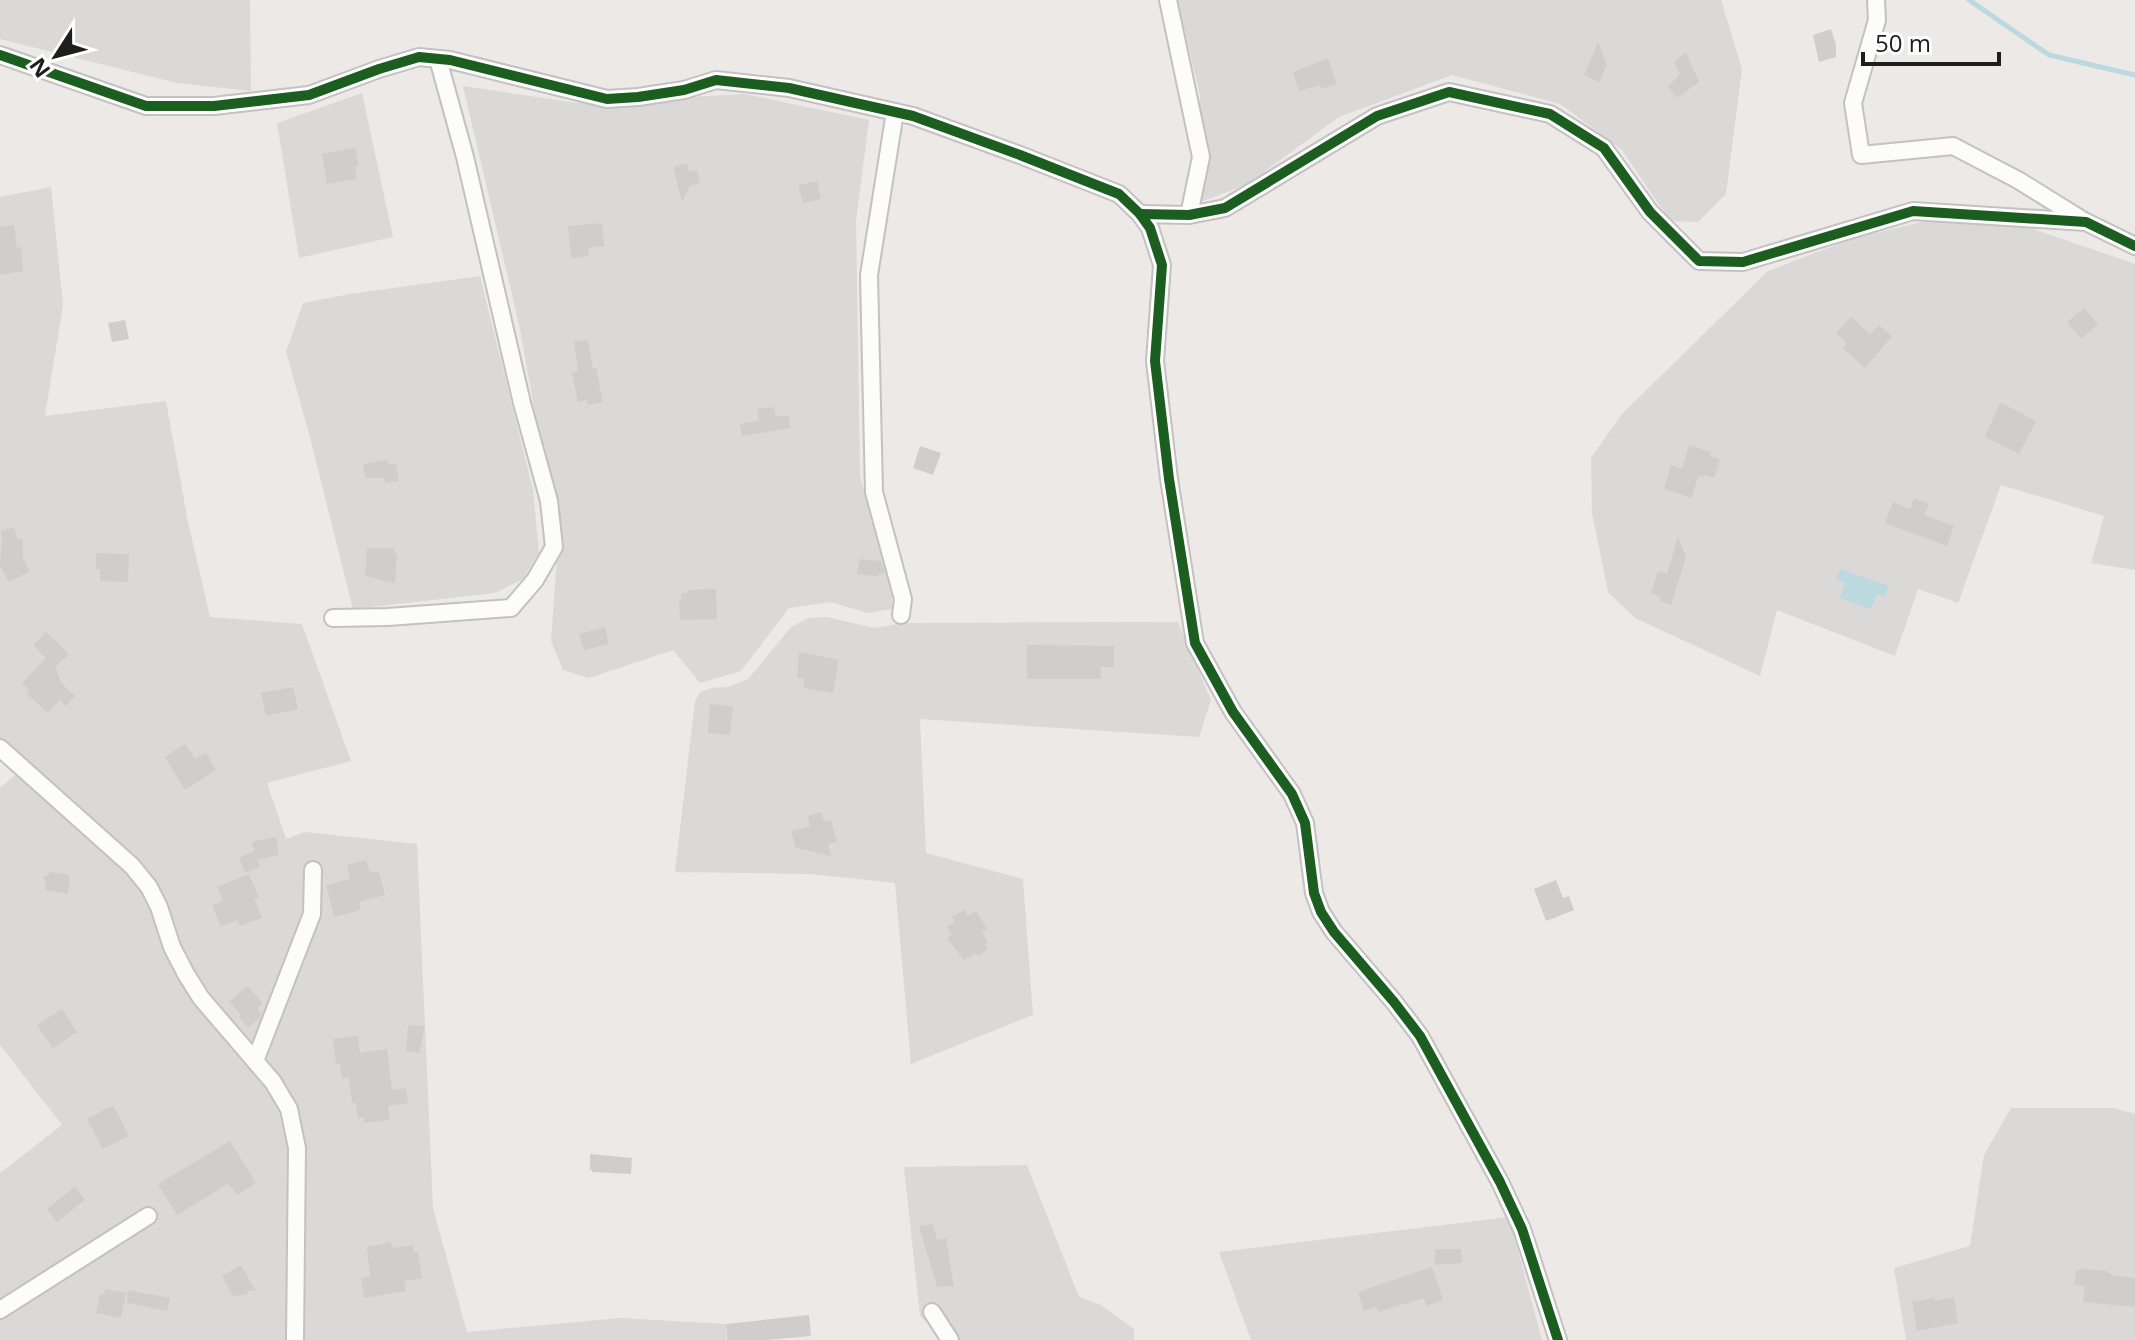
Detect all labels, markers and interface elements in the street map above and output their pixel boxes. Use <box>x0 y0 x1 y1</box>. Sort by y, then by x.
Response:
north arrow <box>16 16 96 96</box>
scale bar <box>1863 16 1999 66</box>
text: 50 m <box>1875 26 1931 59</box>
text: N <box>22 52 56 84</box>

